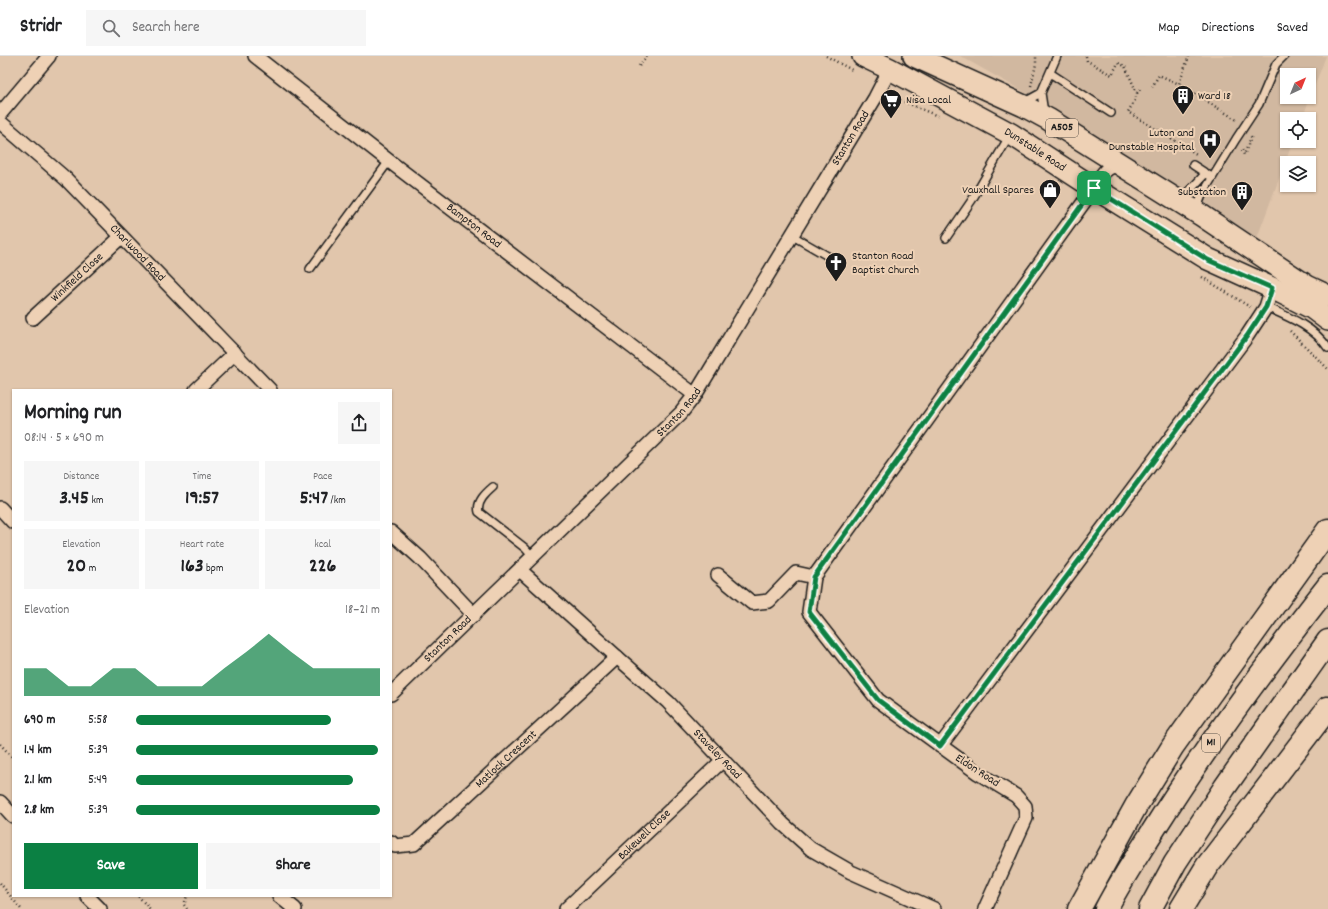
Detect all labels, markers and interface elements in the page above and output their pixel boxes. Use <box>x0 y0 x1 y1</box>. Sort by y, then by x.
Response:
search box <box>86 10 366 46</box>
text: Stridr <box>20 14 62 41</box>
icon: search <box>100 17 122 39</box>
text: Search here <box>132 17 200 39</box>
text: Map <box>1158 18 1180 38</box>
text: Directions <box>1202 18 1255 38</box>
text: Saved <box>1277 18 1308 38</box>
north arrow <box>1280 68 1316 104</box>
map controls <box>1280 68 1316 192</box>
building icon: Ward 18 <box>1170 83 1196 116</box>
supermarket icon: Nisa Local <box>878 87 904 120</box>
place label: Ward 18 <box>1198 88 1231 105</box>
place label: Nisa Local <box>906 92 951 109</box>
street label: Stanton Road <box>827 107 874 169</box>
button: locate <box>1280 112 1316 148</box>
road number: A505 <box>1046 119 1078 137</box>
street label: Dunstable Road <box>1001 123 1069 176</box>
place label: Luton and Dunstable Hospital <box>1109 125 1194 156</box>
hospital icon: Luton and Dunstable Hospital <box>1197 127 1223 160</box>
button: layers <box>1280 156 1316 192</box>
pin <box>1077 171 1111 205</box>
shop icon: Vauxhall Spares <box>1037 177 1063 210</box>
icon: arrive <box>1083 177 1105 199</box>
building icon: Substation <box>1229 179 1255 212</box>
place label: Vauxhall Spares <box>962 182 1034 199</box>
place label: Substation <box>1178 184 1226 201</box>
street label: Bampton Road <box>443 199 505 253</box>
street label: Charlwood Road <box>106 221 169 285</box>
place label: Stanton Road Baptist Church <box>852 248 919 279</box>
street label: Winkfield Close <box>47 249 107 306</box>
church icon: Stanton Road Baptist Church <box>823 250 849 283</box>
street label: Stanton Road <box>652 384 706 441</box>
text: Morning run <box>24 398 122 429</box>
button: share <box>338 402 380 444</box>
text: 08:14 · 5 × 690 m <box>24 429 104 448</box>
text: Distance <box>63 469 99 485</box>
text: Time <box>193 469 211 485</box>
text: Pace <box>313 469 332 485</box>
text: 3.45 <box>59 485 89 513</box>
text: 19:57 <box>185 485 219 513</box>
text: 5:47 <box>300 485 328 513</box>
text: km <box>89 493 104 509</box>
text: /km <box>328 493 346 509</box>
text: Elevation <box>62 537 100 553</box>
text: Heart rate <box>180 537 224 553</box>
text: kcal <box>314 537 331 553</box>
text: 20 <box>66 553 86 581</box>
text: 163 <box>181 553 204 581</box>
text: 226 <box>309 553 336 581</box>
text: m <box>86 561 96 577</box>
text: bpm <box>204 561 223 577</box>
text: Elevation <box>24 601 69 620</box>
text: 18–21 m <box>345 601 380 620</box>
street label: Stanton Road <box>420 612 476 667</box>
text: 690 m <box>24 711 55 730</box>
text: 5:58 <box>88 711 107 730</box>
street label: Staveley Road <box>689 725 745 783</box>
street label: Matlock Crescent <box>471 726 541 792</box>
road number: M1 <box>1202 734 1220 752</box>
text: 1.4 km <box>24 741 52 760</box>
text: 5:39 <box>88 741 108 760</box>
street label: Eldon Road <box>951 750 1003 792</box>
text: 2.1 km <box>24 771 52 790</box>
text: 5:49 <box>88 771 108 790</box>
text: 2.8 km <box>24 801 54 820</box>
text: 5:39 <box>88 801 108 820</box>
street label: Bakewell Close <box>614 805 675 864</box>
button: Save <box>24 843 198 889</box>
button: Share <box>206 843 380 889</box>

